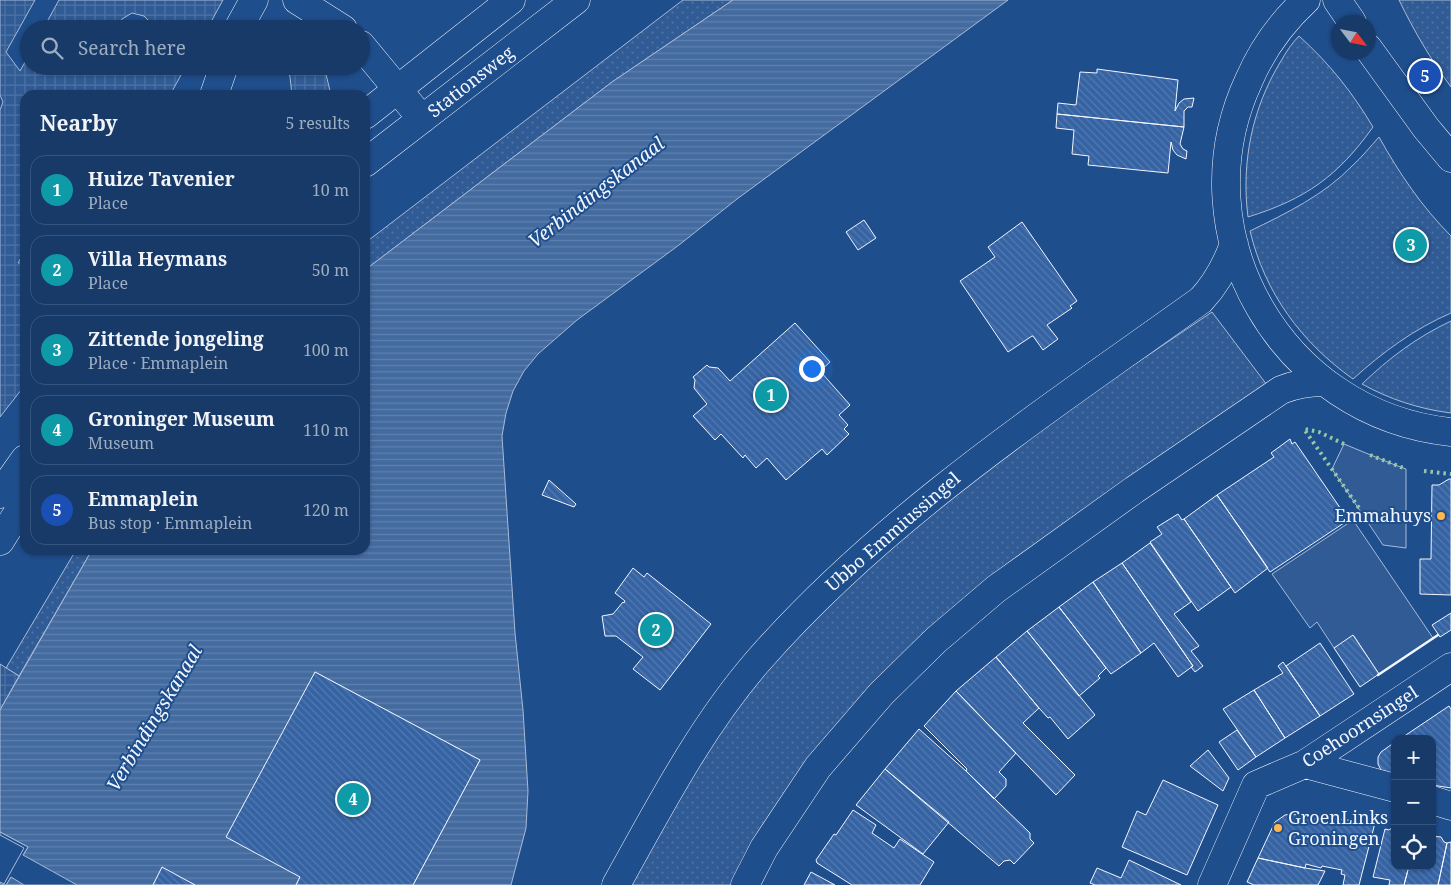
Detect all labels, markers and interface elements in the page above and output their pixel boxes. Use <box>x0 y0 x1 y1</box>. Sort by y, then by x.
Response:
north arrow <box>1331 15 1376 60</box>
search box <box>20 20 370 75</box>
icon: search <box>38 34 66 62</box>
text: Search here <box>78 35 186 61</box>
street label: Stationsweg <box>422 40 519 122</box>
pin: 5 <box>1409 57 1441 95</box>
text: Nearby <box>40 109 118 137</box>
text: 5 results <box>286 112 350 134</box>
water label: Verbindingskanaal <box>522 130 670 253</box>
text: Huize Tavenier <box>88 166 235 192</box>
text: 1 <box>52 179 62 201</box>
text: 10 m <box>312 179 349 201</box>
text: Place <box>88 192 128 214</box>
pin: 3 <box>1395 226 1427 264</box>
text: Villa Heymans <box>88 246 227 272</box>
text: 2 <box>52 259 62 281</box>
text: 50 m <box>312 259 349 281</box>
text: Place <box>88 272 128 294</box>
text: Zittende jongeling <box>88 326 264 352</box>
text: 3 <box>52 339 62 361</box>
text: 100 m <box>303 339 349 361</box>
text: Place · Emmaplein <box>88 352 228 374</box>
your location <box>799 356 825 382</box>
pin: 1 <box>755 376 787 414</box>
text: Groninger Museum <box>88 406 275 432</box>
text: 4 <box>52 419 62 441</box>
text: 110 m <box>303 419 349 441</box>
text: Museum <box>88 432 154 454</box>
street label: Ubbo Emmiussingel <box>820 466 965 596</box>
text: Emmaplein <box>88 486 198 512</box>
text: 5 <box>52 499 62 521</box>
text: 120 m <box>303 499 349 521</box>
place label: Emmahuys <box>1334 503 1431 527</box>
marker: Emmahuys <box>1435 510 1447 522</box>
text: Bus stop · Emmaplein <box>88 512 252 534</box>
pin: 2 <box>640 611 672 649</box>
water label: Verbindingskanaal <box>100 640 208 796</box>
street label: Coehoornsingel <box>1297 679 1422 773</box>
map controls <box>1391 735 1436 870</box>
button: + <box>1391 735 1436 780</box>
pin: 4 <box>337 780 369 818</box>
button: − <box>1391 780 1436 825</box>
place label: GroenLinks Groningen <box>1288 805 1388 850</box>
marker: GroenLinks Groningen <box>1272 822 1284 834</box>
button: locate <box>1391 825 1436 870</box>

